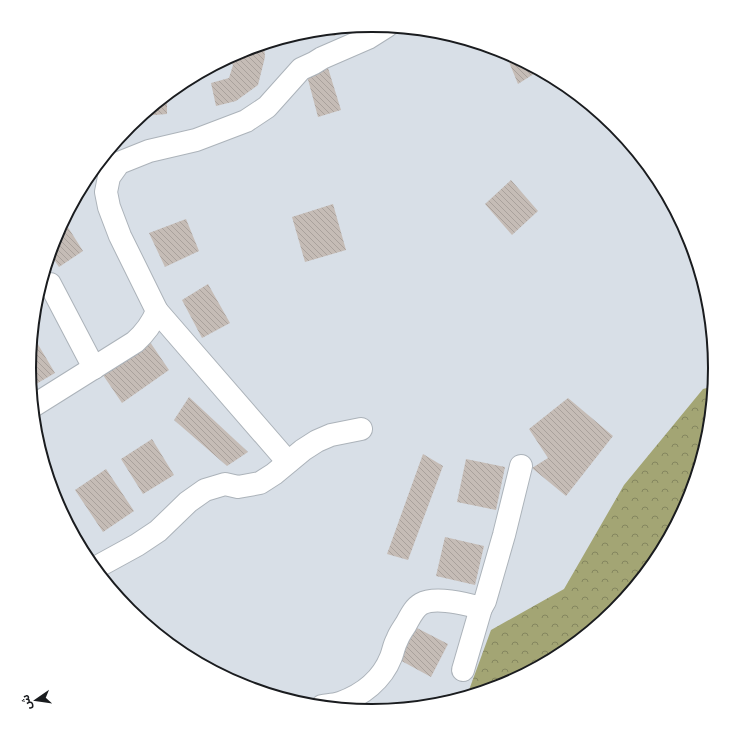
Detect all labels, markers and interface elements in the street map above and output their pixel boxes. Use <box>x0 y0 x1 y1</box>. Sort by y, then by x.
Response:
north arrow <box>16 680 56 720</box>
text: ش <box>18 693 35 711</box>

